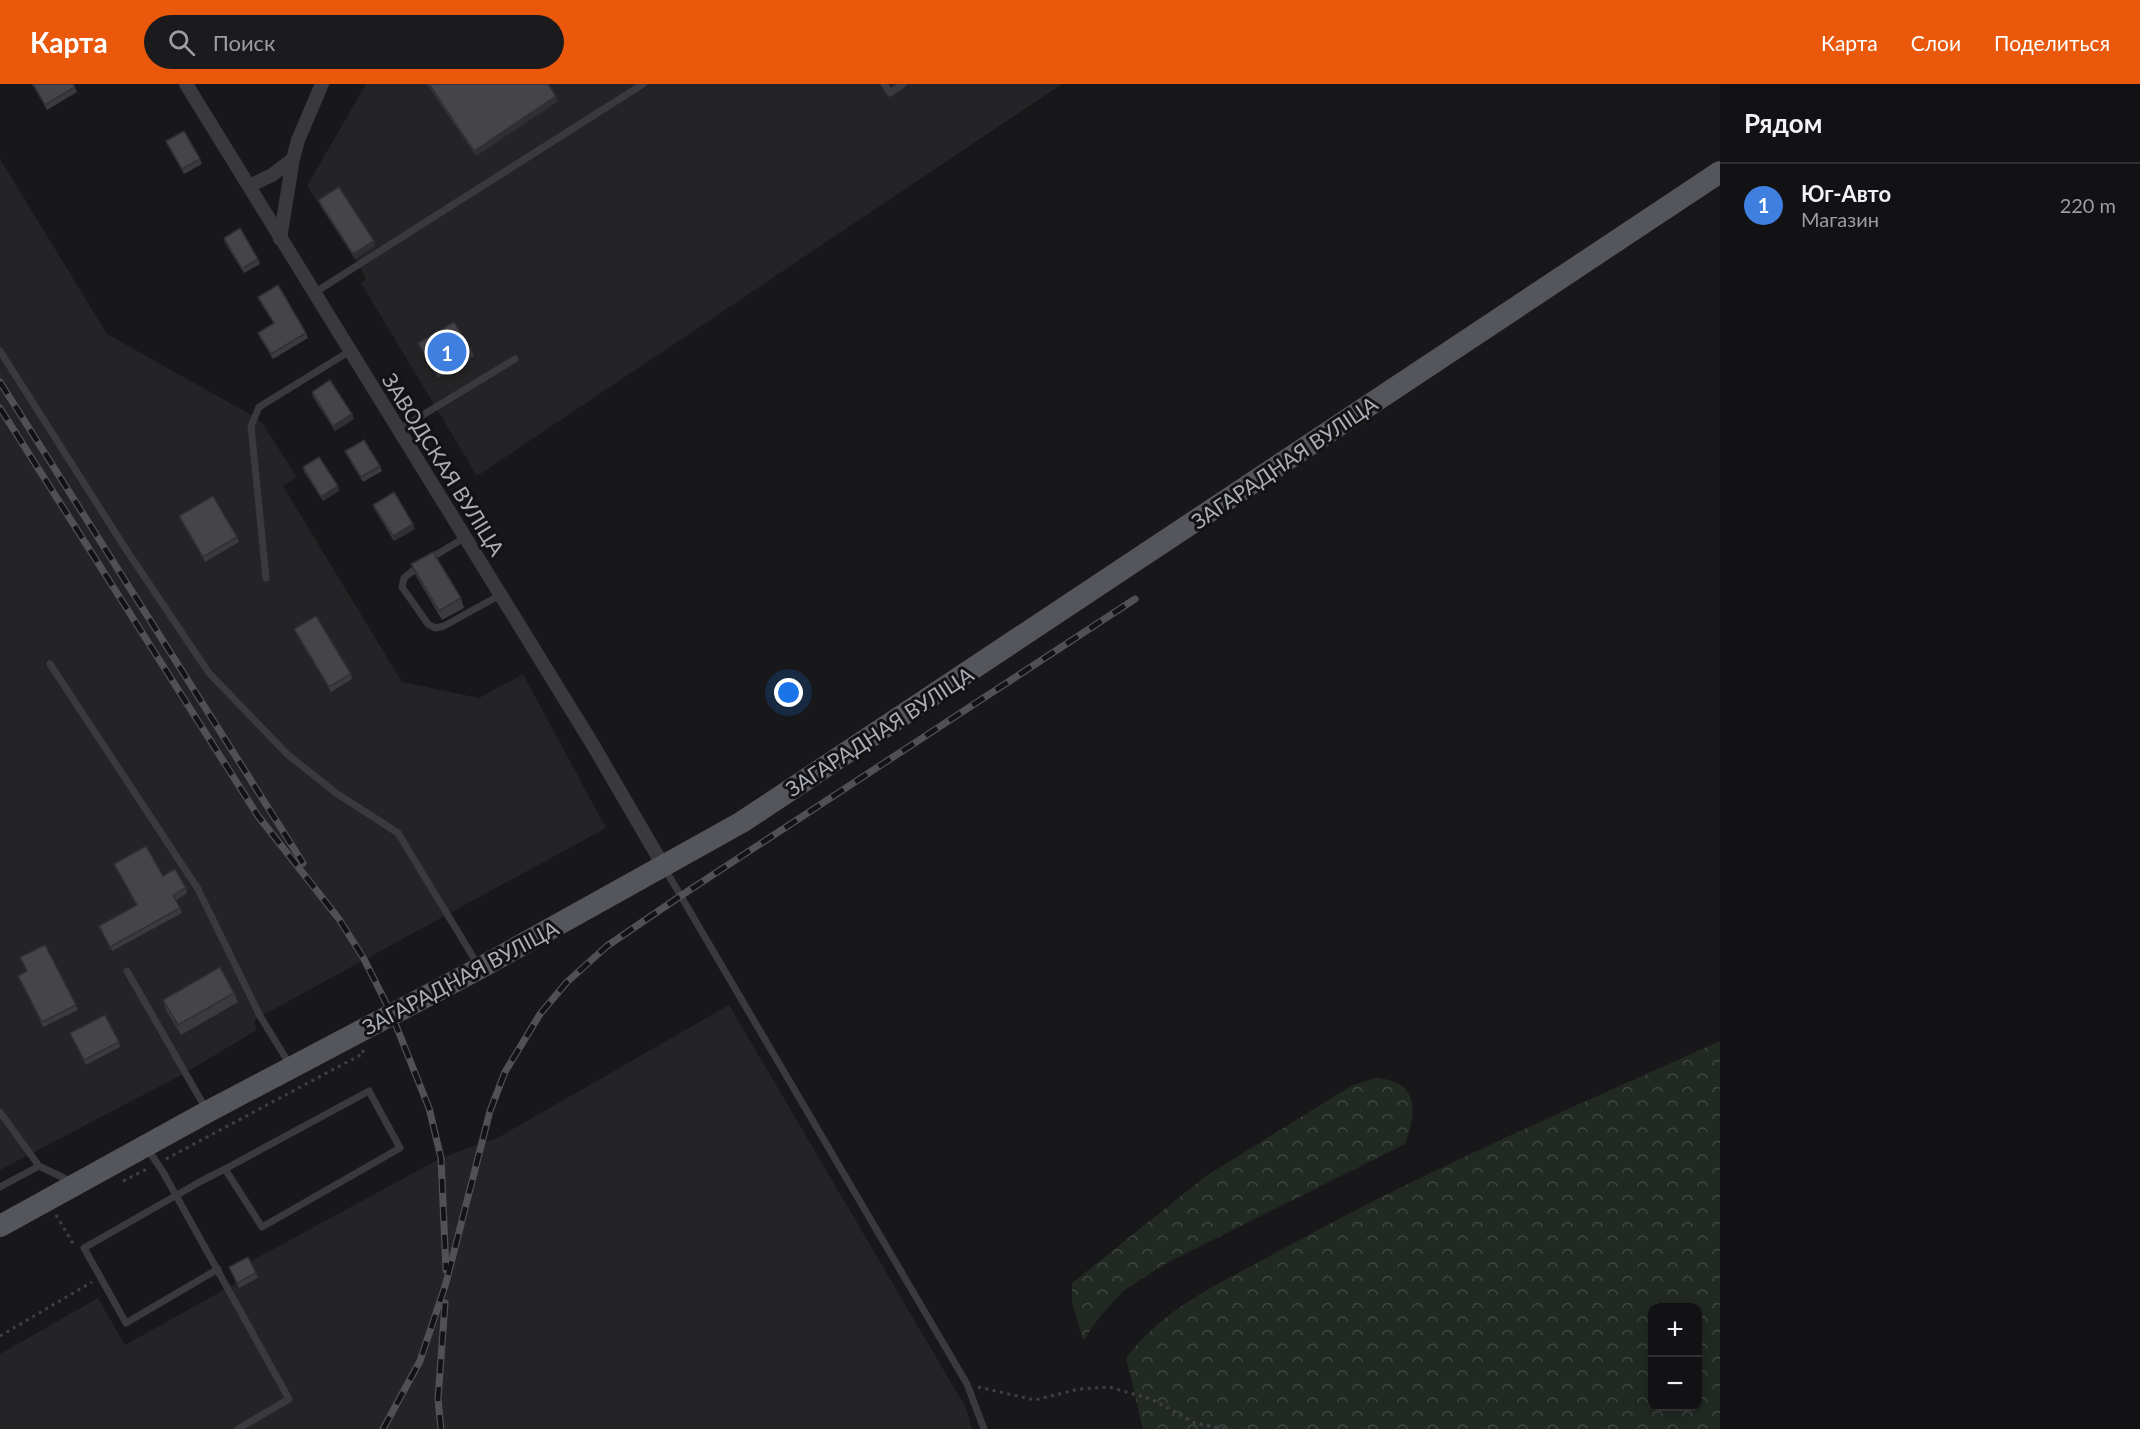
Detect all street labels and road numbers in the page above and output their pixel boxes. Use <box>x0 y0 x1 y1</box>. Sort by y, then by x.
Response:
street label: ЗАВОДСКАЯ ВУЛІЦА <box>378 368 511 561</box>
street label: ЗАГАРАДНАЯ ВУЛІЦА <box>1186 390 1382 534</box>
street label: ЗАГАРАДНАЯ ВУЛІЦА <box>780 660 978 801</box>
street label: ЗАГАРАДНАЯ ВУЛІЦА <box>358 914 563 1039</box>

